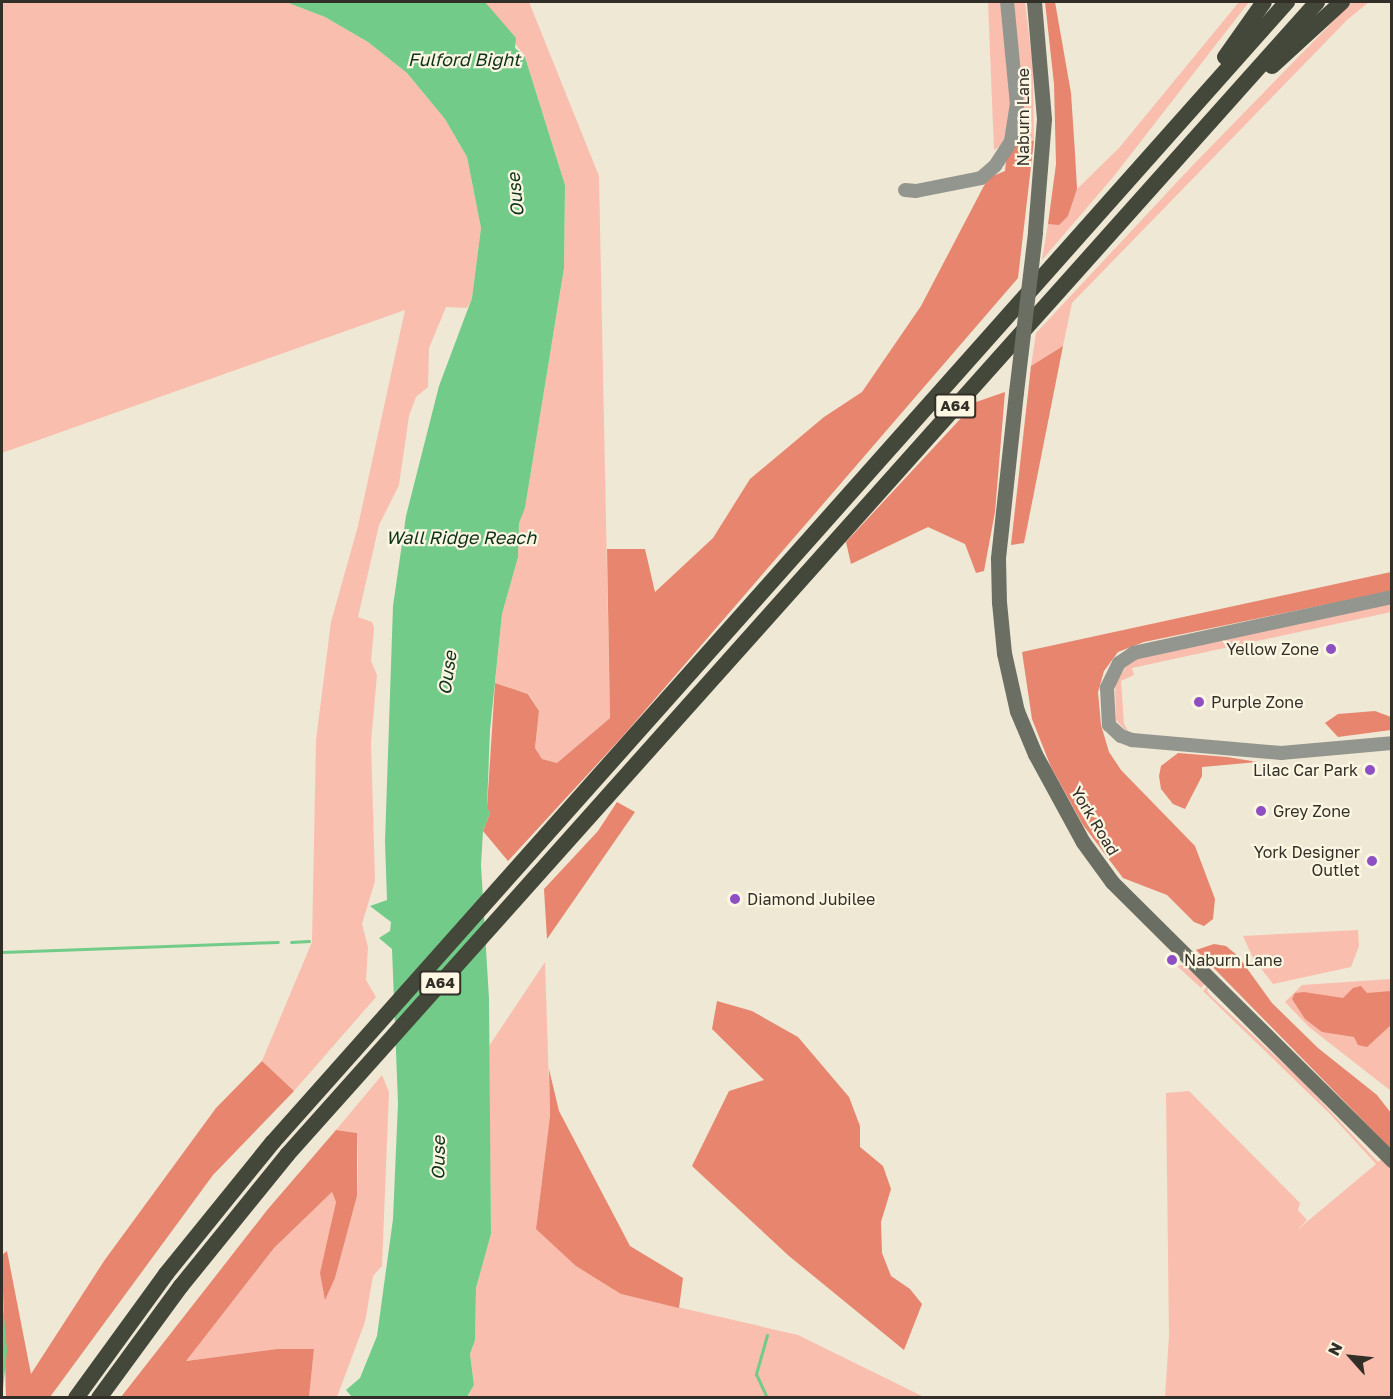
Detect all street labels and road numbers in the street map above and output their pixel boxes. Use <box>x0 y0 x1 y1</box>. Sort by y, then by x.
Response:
street label: Naburn Lane <box>1013 68 1033 166</box>
road number: A64 <box>934 394 976 418</box>
street label: York Road <box>1067 783 1123 859</box>
road number: A64 <box>419 971 461 995</box>

